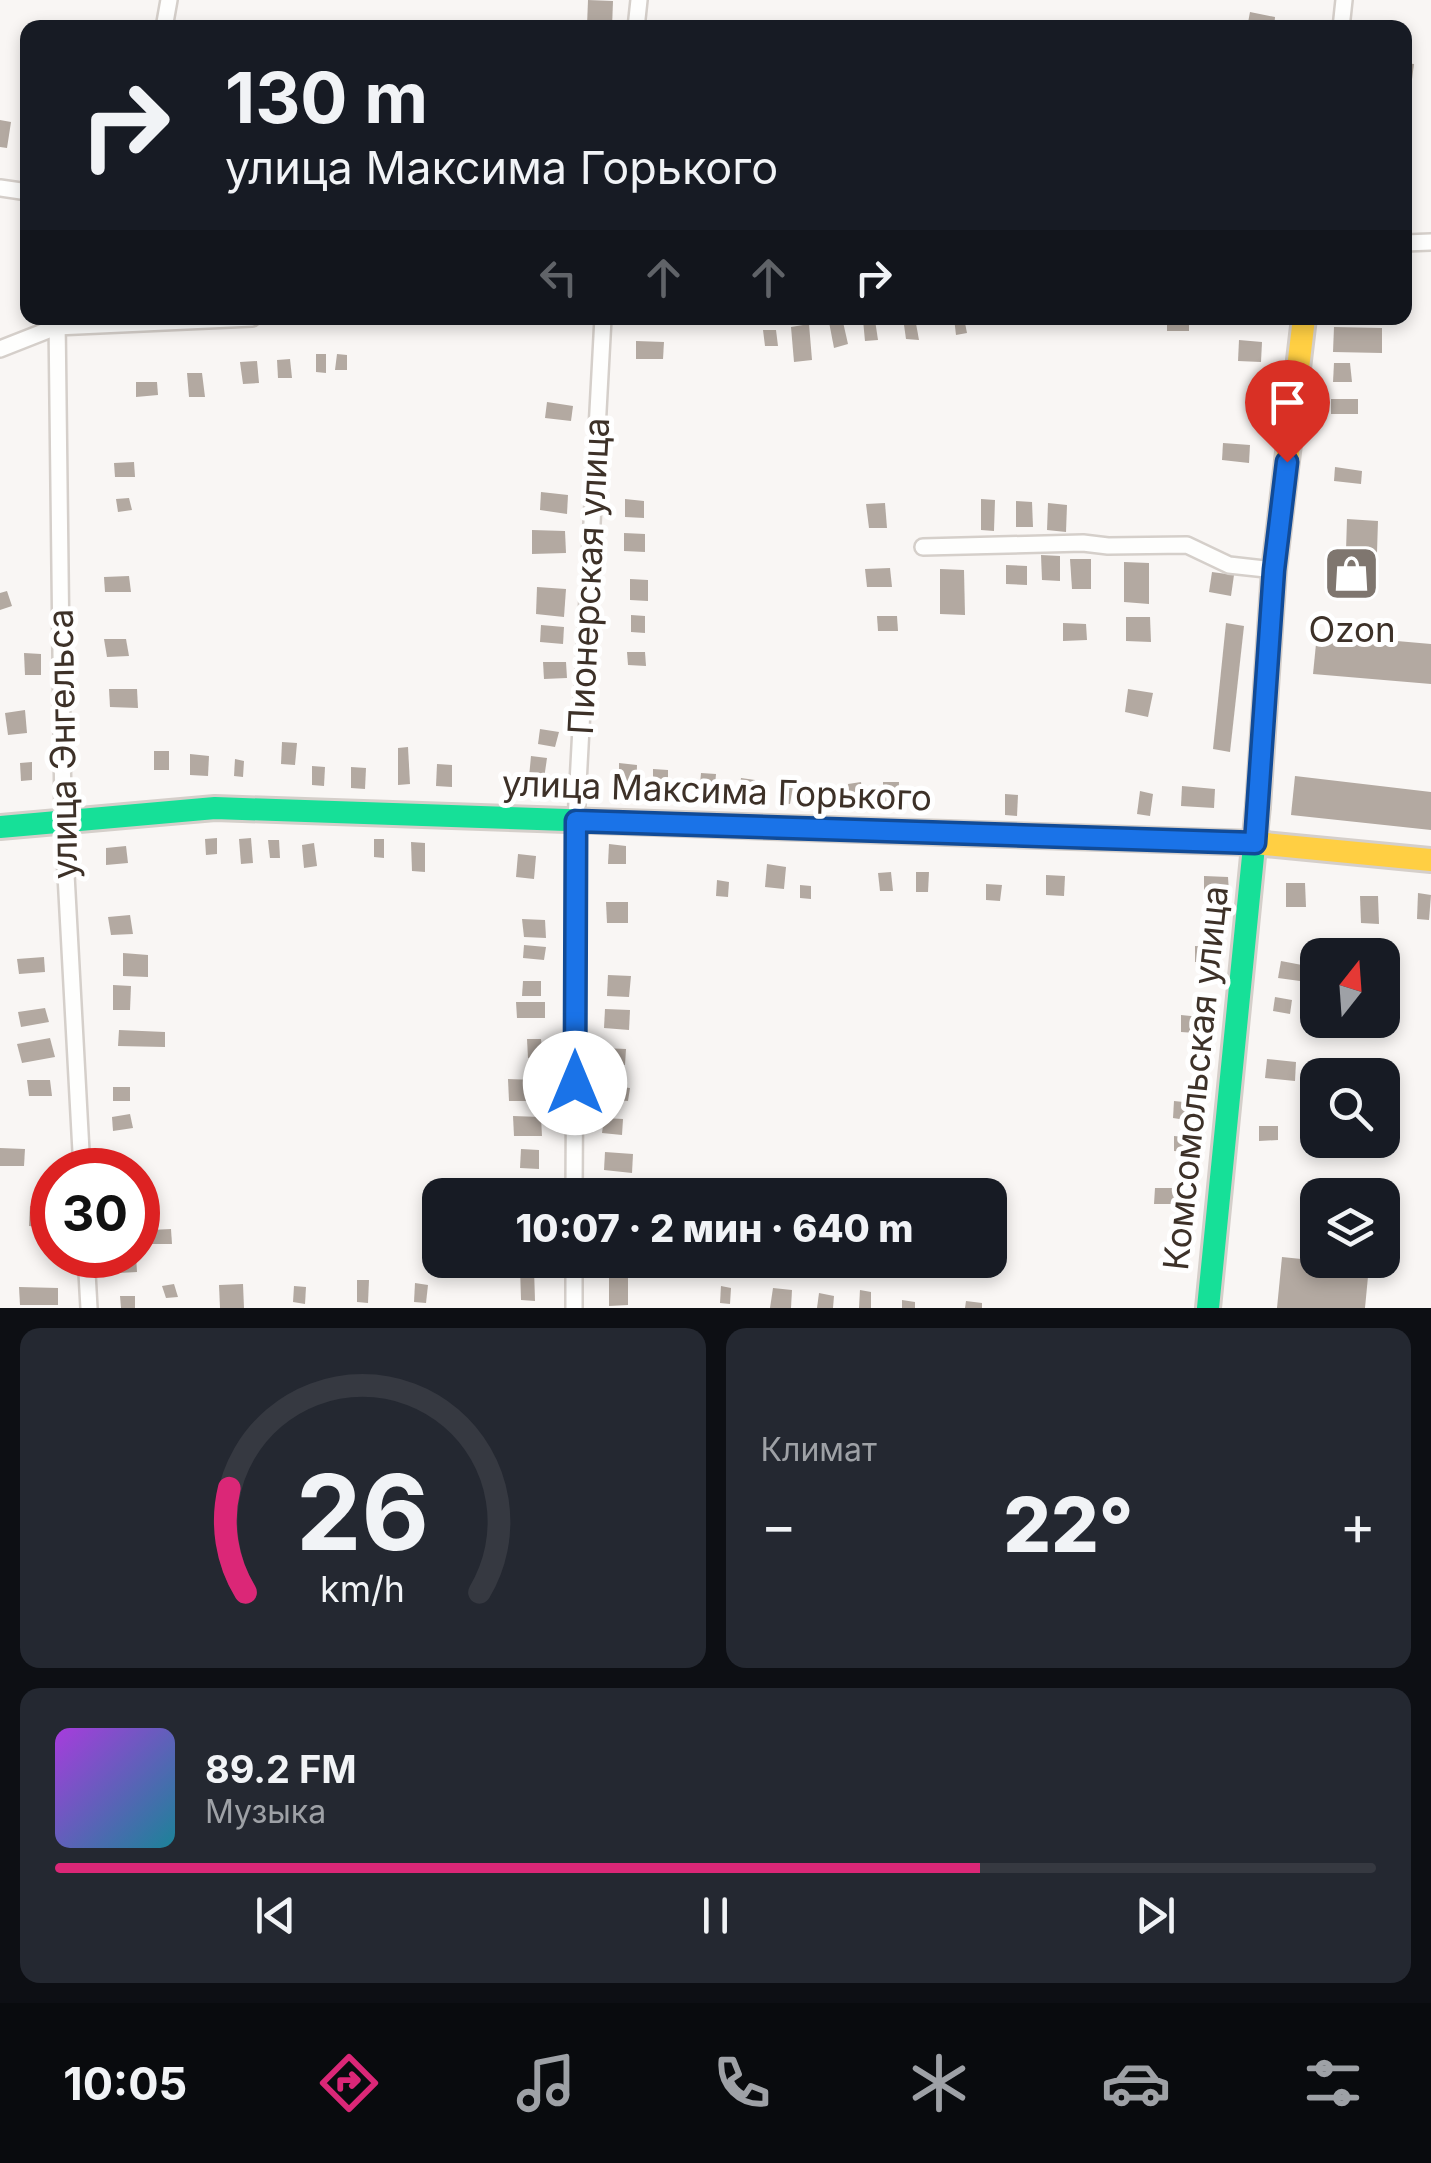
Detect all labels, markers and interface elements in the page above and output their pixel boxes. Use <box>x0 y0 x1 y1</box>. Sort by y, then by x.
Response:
text: 130 m <box>225 55 428 140</box>
icon: right <box>60 60 190 190</box>
text: улица Максима Горького <box>225 140 778 195</box>
icon: left <box>531 250 586 305</box>
icon: ahead <box>636 250 691 305</box>
icon: ahead <box>741 250 796 305</box>
icon: right <box>846 250 901 305</box>
pin <box>1245 360 1330 463</box>
icon: arrive <box>1260 375 1315 430</box>
street label: Пионерская улица <box>559 416 617 736</box>
shop icon: Ozon <box>1322 544 1382 604</box>
place label: Ozon <box>1308 608 1396 650</box>
street label: улица Энгельса <box>39 609 85 880</box>
street label: улица Максима Горького <box>501 762 933 818</box>
street label: Комсомольская улица <box>1154 884 1236 1272</box>
north arrow <box>1300 938 1400 1038</box>
map controls <box>1300 938 1400 1278</box>
position arrow <box>523 1031 627 1135</box>
button: search <box>1300 1058 1400 1158</box>
speed limit sign: 30 <box>30 1148 160 1278</box>
button: layers <box>1300 1178 1400 1278</box>
text: 10:07 · 2 мин · 640 m <box>516 1205 913 1251</box>
text: Климат <box>761 1430 877 1469</box>
text: 26 <box>296 1449 429 1575</box>
text: 22° <box>1003 1479 1133 1570</box>
text: − <box>761 1492 797 1558</box>
text: + <box>1340 1492 1376 1558</box>
text: km/h <box>320 1567 405 1611</box>
text: 89.2 FM <box>205 1746 357 1792</box>
text: Музыка <box>205 1792 326 1831</box>
icon: previous <box>248 1888 303 1943</box>
icon: pause <box>688 1888 743 1943</box>
icon: next <box>1128 1888 1183 1943</box>
icon: directions <box>314 2048 384 2118</box>
icon: music <box>511 2048 581 2118</box>
icon: phone <box>707 2048 777 2118</box>
icon: climate <box>904 2048 974 2118</box>
icon: car <box>1101 2048 1171 2118</box>
icon: filters <box>1298 2048 1368 2118</box>
text: 10:05 <box>63 2056 187 2111</box>

